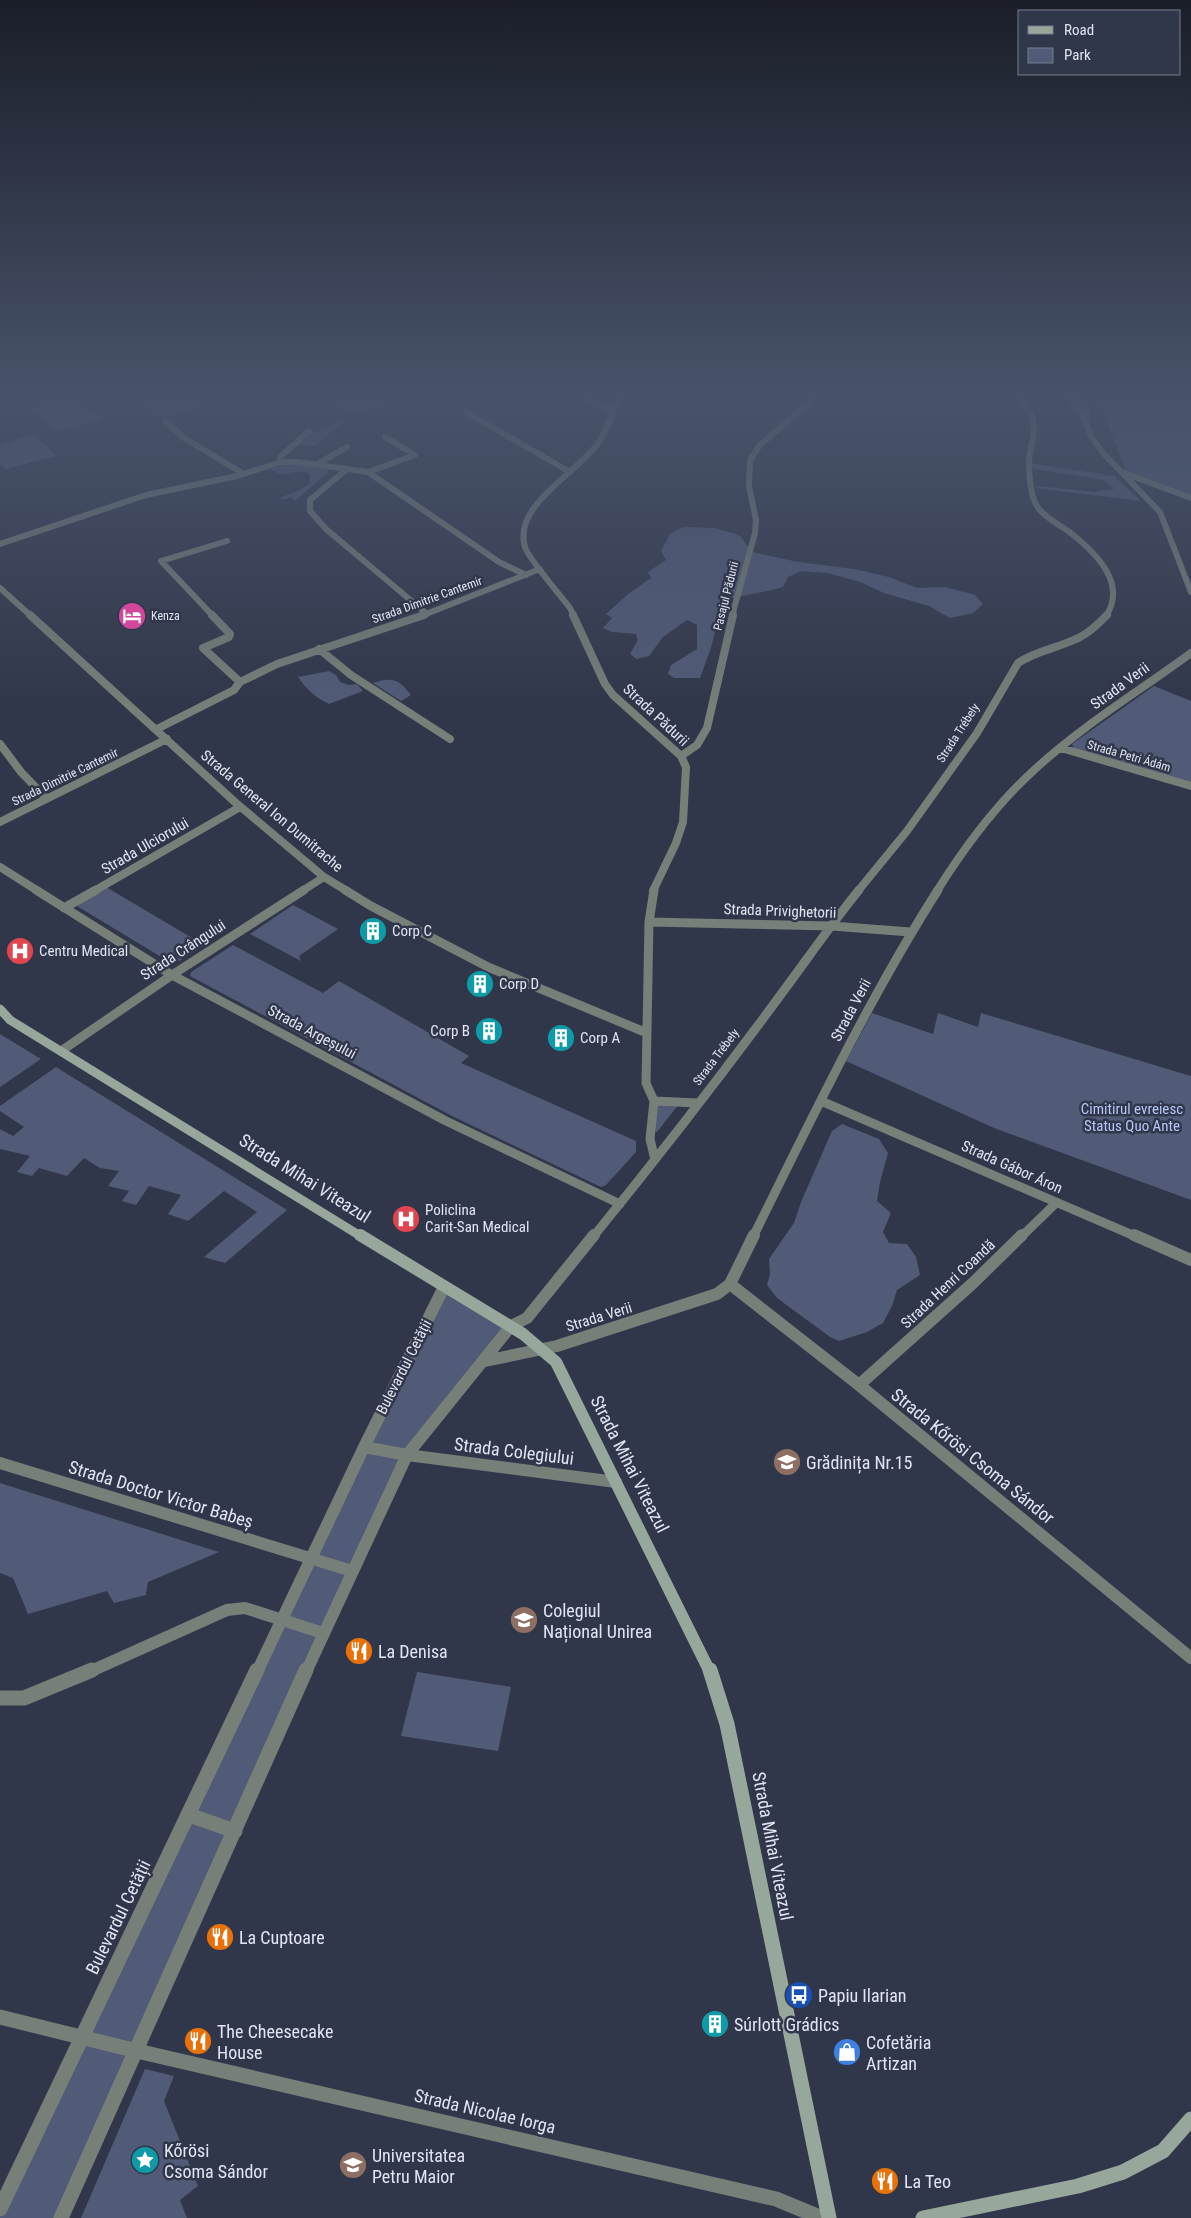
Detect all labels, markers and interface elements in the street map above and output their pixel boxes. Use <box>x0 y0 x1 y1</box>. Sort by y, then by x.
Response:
legend <box>1018 10 1181 75</box>
text: Road <box>1064 21 1094 39</box>
text: Park <box>1064 46 1091 64</box>
street label: Pasajul Pădurii <box>711 560 741 632</box>
street label: Strada Dimitrie Cantemir <box>370 573 484 626</box>
hotel icon: Kenza <box>117 601 147 631</box>
place label: Kenza <box>151 609 180 623</box>
street label: Strada Verii <box>1087 659 1153 713</box>
street label: Strada Pădurii <box>619 680 693 750</box>
street label: Strada Trébely <box>934 701 982 765</box>
street label: Strada Petri Ádám <box>1086 736 1173 775</box>
street label: Strada Dimitrie Cantemir <box>10 745 121 809</box>
street label: Strada General Ion Dumitrache <box>197 746 347 876</box>
street label: Strada Ulciorului <box>98 814 192 878</box>
street label: Strada Privighetorii <box>723 900 837 922</box>
street label: Strada Crângului <box>137 916 229 984</box>
building icon: Corp C <box>358 916 388 946</box>
place label: Corp C <box>392 922 432 940</box>
hospital icon: Centru Medical <box>5 936 35 966</box>
place label: Centru Medical <box>39 942 128 960</box>
building icon: Corp D <box>465 969 495 999</box>
place label: Corp D <box>499 975 539 993</box>
street label: Strada Verii <box>827 976 875 1044</box>
street label: Strada Argeșului <box>265 1001 359 1063</box>
building icon: Corp B <box>474 1016 504 1046</box>
place label: Corp B <box>430 1022 470 1040</box>
building icon: Corp A <box>546 1023 576 1053</box>
street label: Strada Trébely <box>690 1026 742 1088</box>
place label: Corp A <box>580 1029 620 1047</box>
park label: Cimitirul evreiesc Status Quo Ante <box>1081 1100 1183 1135</box>
street label: Strada Mihai Viteazul <box>236 1129 374 1227</box>
street label: Strada Gábor Áron <box>959 1137 1065 1197</box>
place label: Policlina Carit-San Medical <box>425 1201 529 1236</box>
hospital icon: Policlina Carit-San Medical <box>391 1204 421 1234</box>
street label: Strada Henri Coandă <box>897 1236 999 1332</box>
street label: Strada Verii <box>564 1298 634 1336</box>
street label: Bulevardul Cetății <box>372 1317 436 1417</box>
street label: Strada Kőrösi Csoma Sándor <box>887 1384 1059 1528</box>
street label: Strada Mihai Viteazul <box>586 1392 674 1536</box>
street label: Strada Colegiului <box>453 1433 575 1469</box>
school or university icon: Grădinița Nr.15 <box>772 1447 802 1477</box>
place label: Grădinița Nr.15 <box>806 1452 913 1474</box>
street label: Strada Doctor Victor Babeș <box>66 1456 256 1533</box>
place label: Colegiul Național Unirea <box>543 1600 652 1643</box>
school or university icon: Colegiul Național Unirea <box>509 1605 539 1635</box>
restaurant icon: La Denisa <box>344 1636 374 1666</box>
place label: La Denisa <box>378 1641 448 1662</box>
street label: Strada Mihai Viteazul <box>748 1770 798 1922</box>
street label: Bulevardul Cetății <box>81 1856 156 1978</box>
restaurant icon: La Cuptoare <box>205 1922 235 1952</box>
place label: La Cuptoare <box>239 1927 325 1948</box>
bus stop icon: Papiu Ilarian <box>784 1980 814 2010</box>
place label: Papiu Ilarian <box>818 1985 907 2006</box>
building icon: Súrlott Grádics <box>700 2009 730 2039</box>
place label: Súrlott Grádics <box>734 2014 839 2035</box>
place label: The Cheesecake House <box>217 2021 333 2063</box>
restaurant icon: The Cheesecake House <box>183 2026 213 2056</box>
place label: Cofetăria Artizan <box>866 2032 931 2074</box>
shop icon: Cofetăria Artizan <box>832 2037 862 2067</box>
street label: Strada Nicolae Iorga <box>412 2085 558 2137</box>
place label: Kőrösi Csoma Sándor <box>164 2140 268 2182</box>
place icon: Kőrösi Csoma Sándor <box>130 2145 160 2175</box>
place label: Universitatea Petru Maior <box>372 2145 465 2187</box>
school or university icon: Universitatea Petru Maior <box>338 2150 368 2180</box>
restaurant icon: La Teo <box>870 2166 900 2196</box>
place label: La Teo <box>904 2171 951 2192</box>

